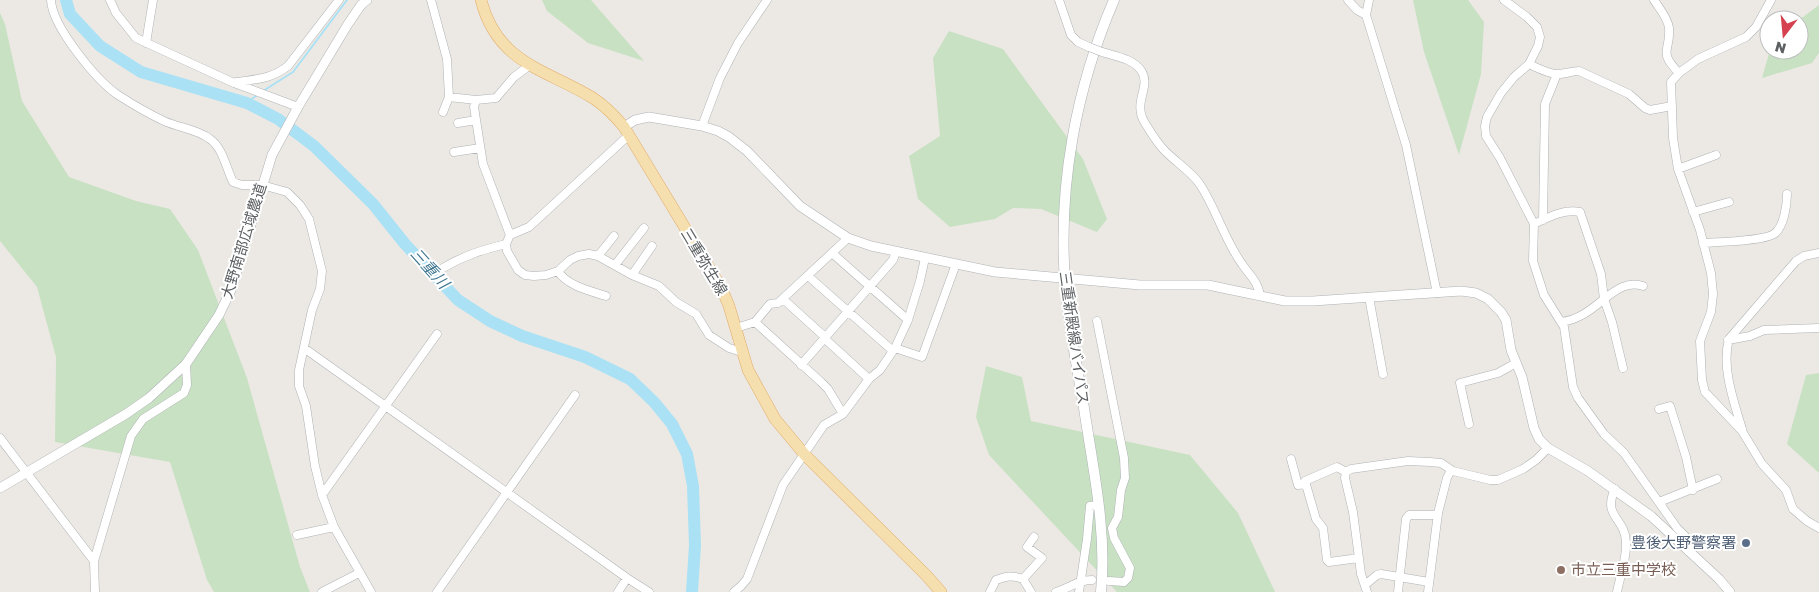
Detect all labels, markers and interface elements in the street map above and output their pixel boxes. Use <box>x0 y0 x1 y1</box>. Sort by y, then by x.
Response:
north arrow <box>1759 10 1809 60</box>
text: N <box>1773 38 1788 58</box>
street label: 大野南部広域農道 <box>217 181 269 301</box>
street label: 三重弥生線 <box>678 225 732 298</box>
water label: 三重川 <box>407 243 455 294</box>
street label: 三重新殿線バイパス <box>1057 270 1093 406</box>
place label: 豊後大野警察署 <box>1631 533 1736 551</box>
marker: 豊後大野警察署 <box>1740 537 1752 549</box>
place label: 市立三重中学校 <box>1571 560 1676 578</box>
marker: 市立三重中学校 <box>1555 564 1567 576</box>

